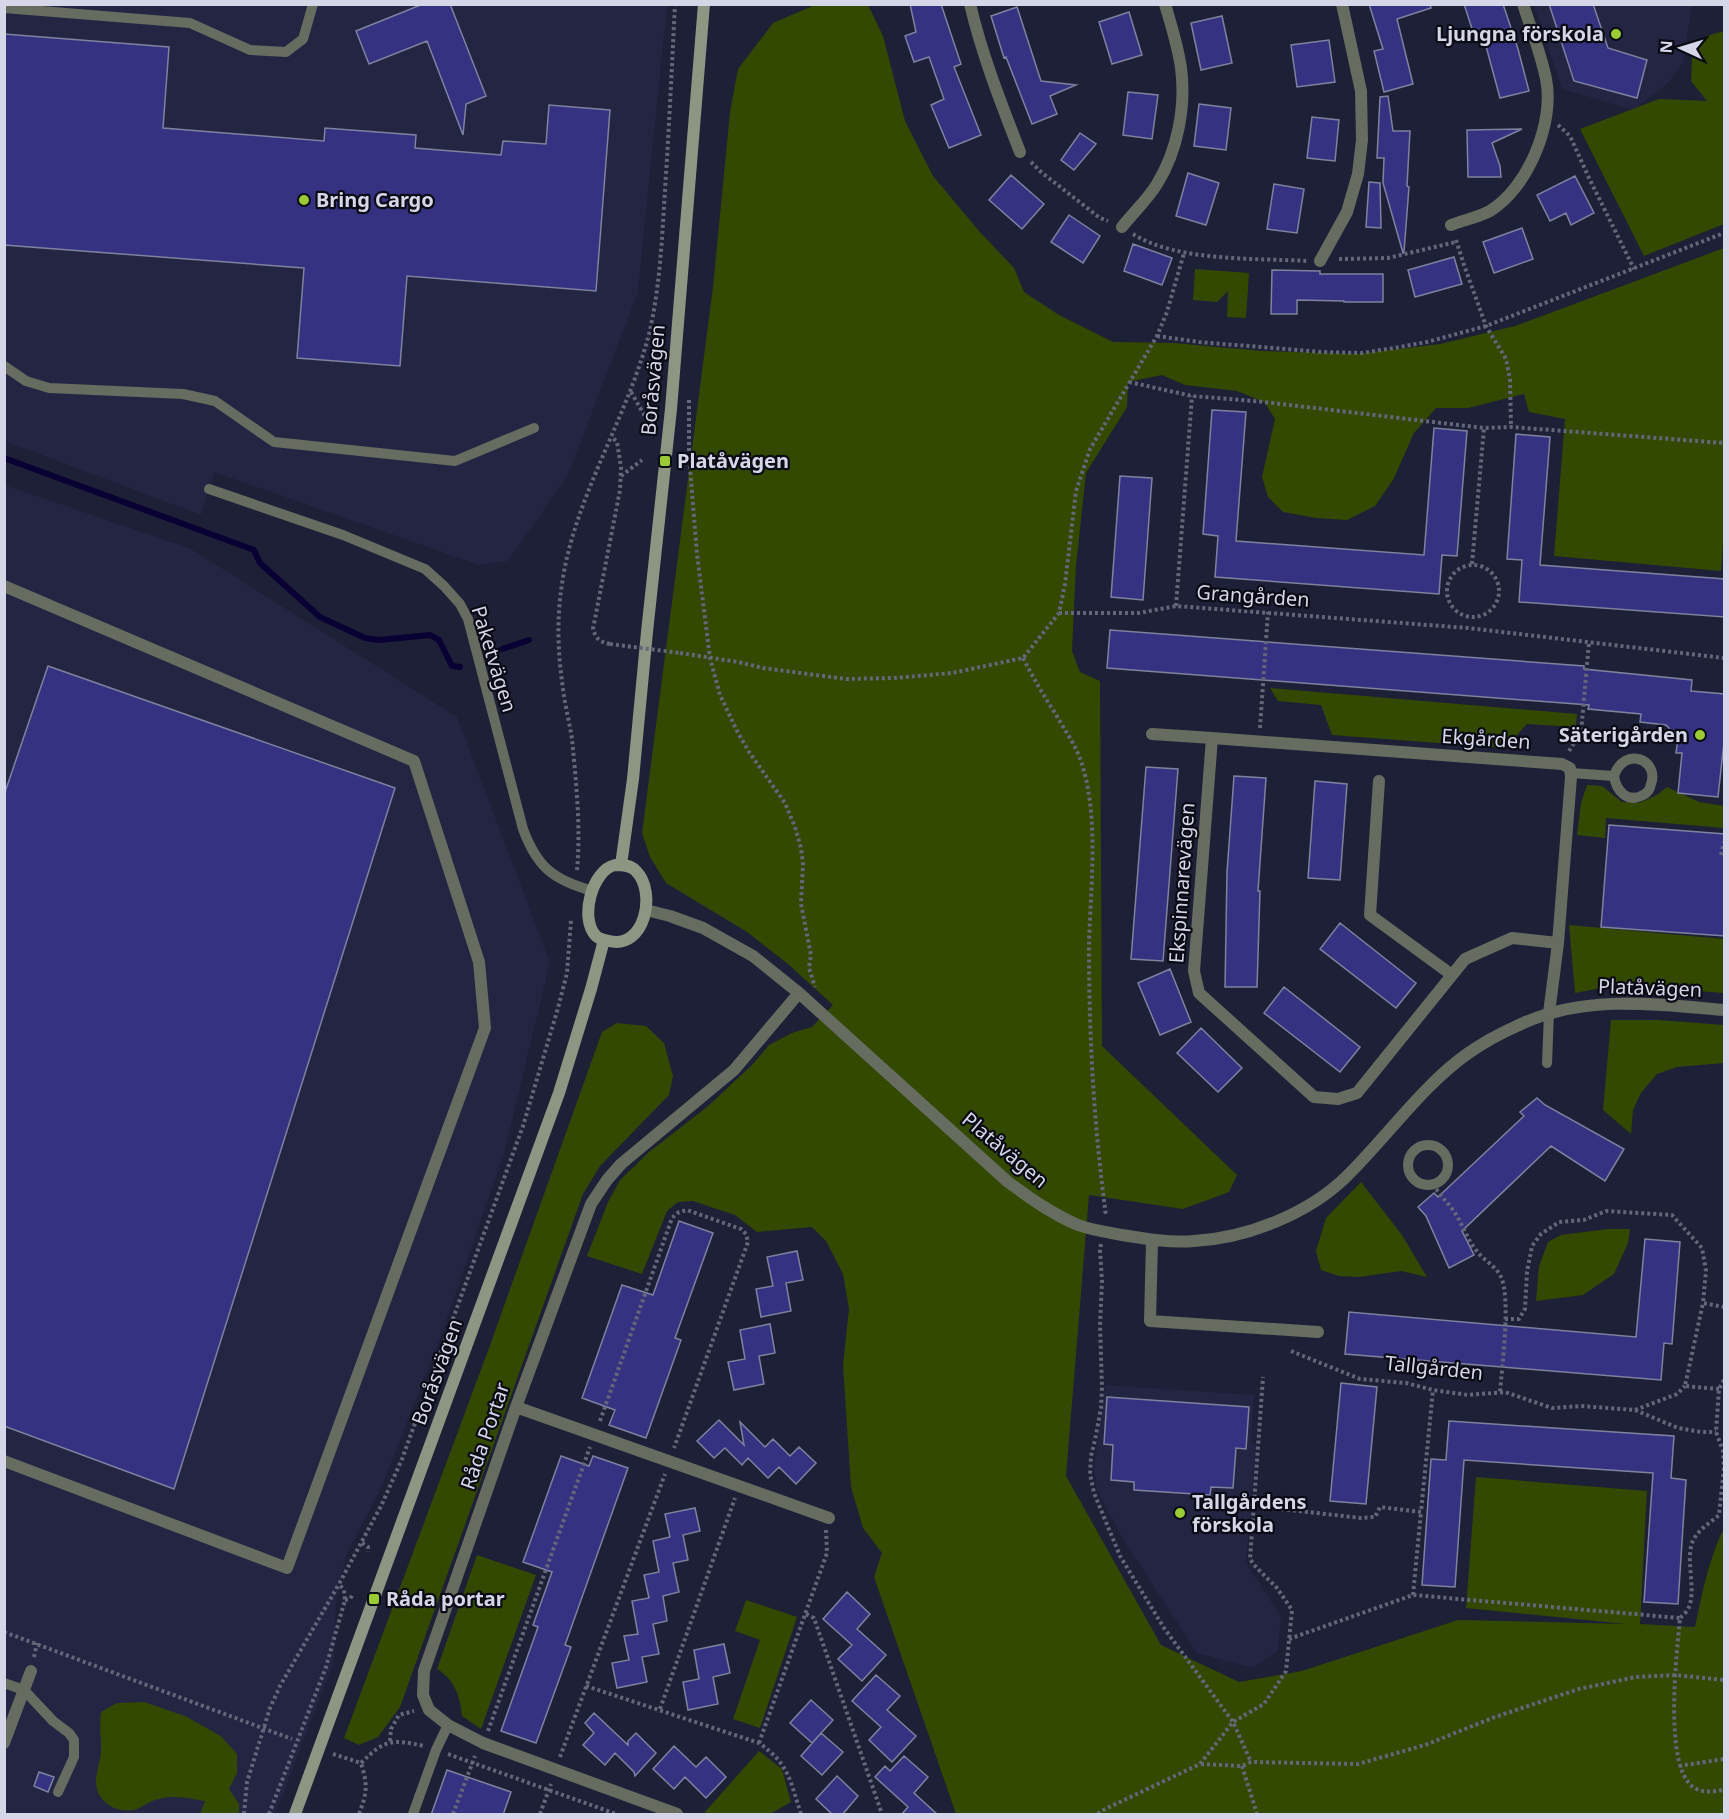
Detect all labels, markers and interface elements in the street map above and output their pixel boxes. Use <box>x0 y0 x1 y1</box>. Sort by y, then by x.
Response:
north arrow <box>1651 18 1711 78</box>
place label: Ljungna förskola <box>1436 20 1604 47</box>
marker: Ljungna förskola <box>1609 27 1623 41</box>
text: N <box>1655 40 1677 54</box>
place label: Bring Cargo <box>316 186 434 213</box>
marker: Bring Cargo <box>297 193 311 207</box>
street label: Boråsvägen <box>634 323 671 436</box>
place label: Platåvägen <box>677 447 789 474</box>
marker: Platåvägen <box>658 454 672 468</box>
street label: Grangården <box>1196 578 1311 613</box>
street label: Paketvägen <box>466 602 523 715</box>
place label: Säterigården <box>1559 721 1688 748</box>
street label: Ekgården <box>1441 722 1531 755</box>
marker: Säterigården <box>1693 728 1707 742</box>
street label: Ekspinnarevägen <box>1162 802 1201 964</box>
street label: Platåvägen <box>1597 972 1703 1003</box>
street label: Platåvägen <box>957 1106 1054 1193</box>
street label: Boråsvägen <box>405 1315 468 1429</box>
street label: Tallgården <box>1384 1349 1484 1386</box>
street label: Råda Portar <box>454 1379 515 1493</box>
place label: Tallgårdens förskola <box>1192 1488 1307 1538</box>
marker: Tallgårdens förskola <box>1173 1506 1187 1520</box>
place label: Råda portar <box>386 1585 505 1612</box>
marker: Råda portar <box>367 1592 381 1606</box>

